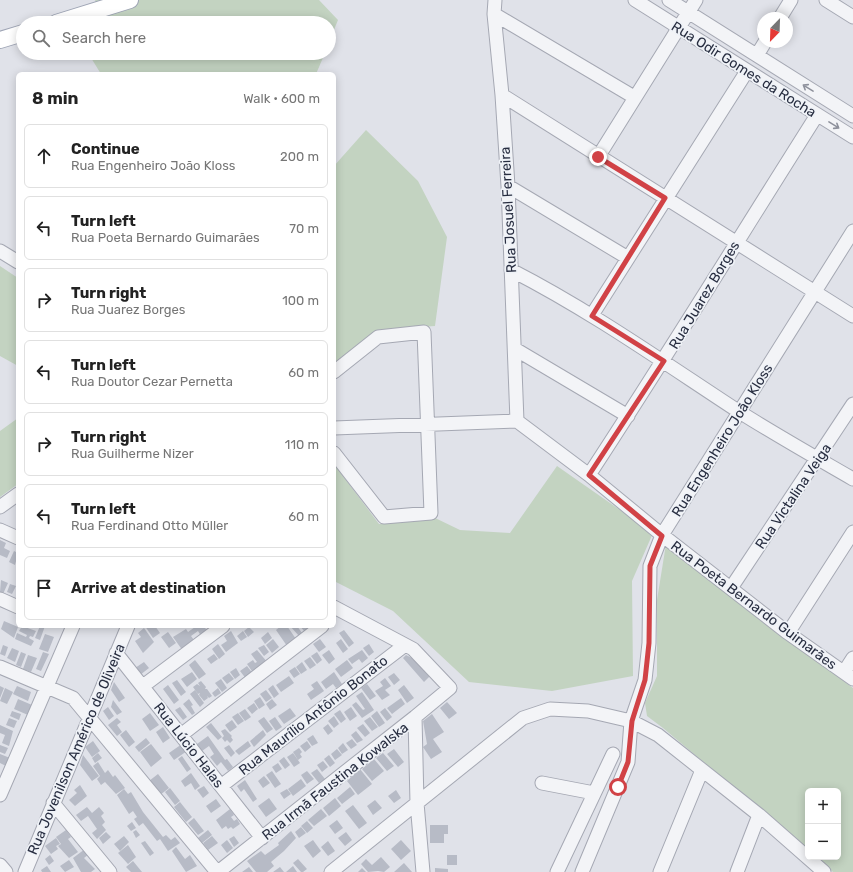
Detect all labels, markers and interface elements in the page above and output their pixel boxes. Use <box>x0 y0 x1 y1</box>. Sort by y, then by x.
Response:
north arrow <box>757 12 793 48</box>
search box <box>16 16 336 60</box>
street label: Rua Odir Gomes da Rocha <box>668 18 819 121</box>
icon: search <box>30 27 52 49</box>
text: Search here <box>62 29 146 47</box>
one-way arrow <box>802 83 814 91</box>
text: 8 min <box>32 88 79 108</box>
text: Walk · 600 m <box>243 91 320 106</box>
one-way arrow <box>828 121 839 129</box>
text: Continue <box>71 140 140 158</box>
icon: ahead <box>33 145 55 167</box>
street label: Rua Josuel Ferreira <box>497 146 520 274</box>
route end <box>589 148 607 166</box>
text: 200 m <box>280 149 319 164</box>
text: Rua Engenheiro João Kloss <box>71 158 235 173</box>
text: Turn left <box>71 212 136 230</box>
icon: left <box>33 217 55 239</box>
text: 70 m <box>289 221 319 236</box>
text: Rua Poeta Bernardo Guimarães <box>71 230 260 245</box>
street label: Rua Juarez Borges <box>665 238 743 352</box>
text: Turn right <box>71 284 146 302</box>
icon: right <box>33 289 55 311</box>
text: 100 m <box>282 293 319 308</box>
text: Rua Juarez Borges <box>71 302 185 317</box>
text: Turn left <box>71 356 136 374</box>
icon: left <box>33 361 55 383</box>
street label: Rua Engenheiro João Kloss <box>668 361 777 520</box>
text: 60 m <box>288 365 319 380</box>
text: Rua Doutor Cezar Pernetta <box>71 374 233 389</box>
text: Turn right <box>71 428 146 446</box>
icon: right <box>33 433 55 455</box>
text: 110 m <box>285 437 319 452</box>
street label: Rua Victalina Veiga <box>752 440 835 552</box>
text: Rua Guilherme Nizer <box>71 446 194 461</box>
text: Turn left <box>71 500 136 518</box>
icon: left <box>33 505 55 527</box>
text: 60 m <box>288 509 319 524</box>
text: Rua Ferdinand Otto Müller <box>71 518 228 533</box>
street label: Rua Poeta Bernardo Guimarães <box>667 537 840 673</box>
icon: arrive <box>33 577 55 599</box>
text: Arrive at destination <box>71 579 226 597</box>
street label: Rua Jovenilson Américo de Oliveira <box>24 641 129 857</box>
street label: Rua Maurílio Antônio Bonato <box>235 652 391 779</box>
street label: Rua Lúcio Halas <box>150 699 227 791</box>
street label: Rua Irmã Faustina Kowalska <box>259 719 412 844</box>
route start <box>609 778 627 796</box>
map controls <box>805 788 841 860</box>
button: + <box>805 788 841 824</box>
button: − <box>805 824 841 860</box>

